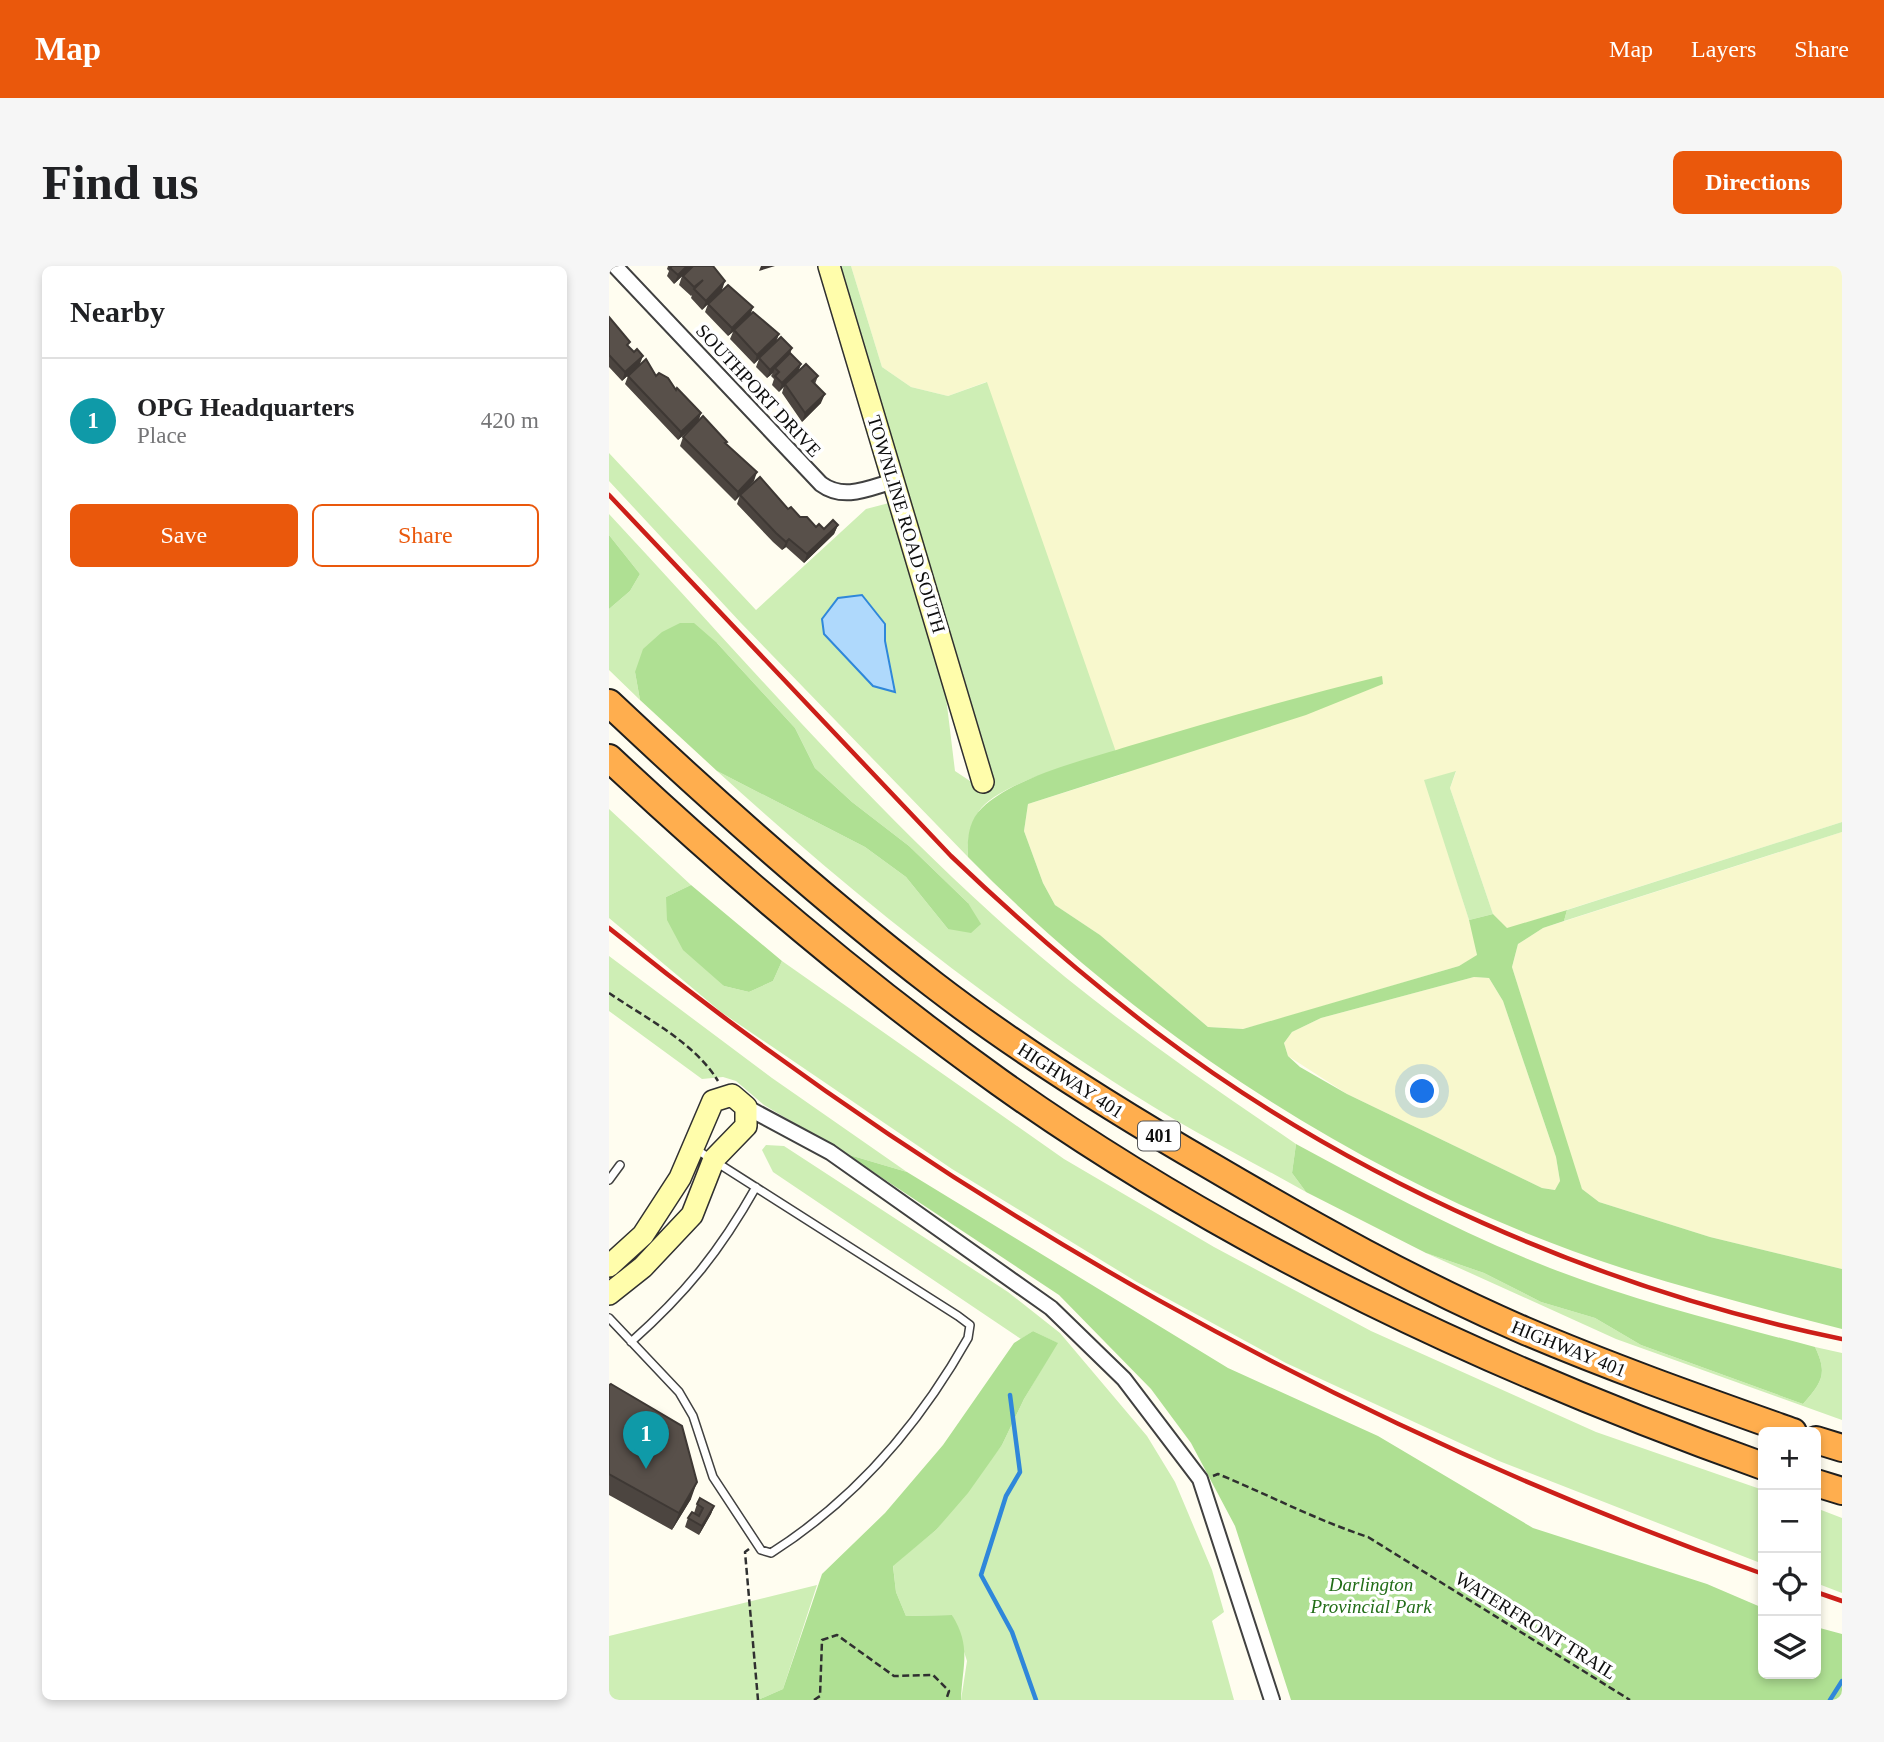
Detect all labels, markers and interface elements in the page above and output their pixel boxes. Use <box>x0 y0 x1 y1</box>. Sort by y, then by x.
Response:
text: Map <box>35 31 101 67</box>
text: Map <box>1609 36 1653 62</box>
text: Layers <box>1691 36 1756 62</box>
text: Share <box>1794 36 1849 62</box>
button: Directions <box>1673 151 1842 214</box>
text: Find us <box>42 155 199 210</box>
text: Nearby <box>70 295 165 328</box>
street label: SOUTHPORT DRIVE <box>692 320 825 461</box>
text: OPG Headquarters <box>137 393 354 422</box>
text: 1 <box>87 408 99 433</box>
text: 420 m <box>481 408 539 433</box>
street label: TOWNLINE ROAD SOUTH <box>863 413 950 636</box>
text: Place <box>137 423 187 448</box>
button: Save <box>70 504 298 567</box>
button: Share <box>312 504 539 567</box>
street label: HIGHWAY 401 <box>1014 1039 1127 1122</box>
your location <box>1405 1074 1439 1108</box>
road number: 401 <box>1138 1122 1180 1150</box>
street label: HIGHWAY 401 <box>1509 1316 1629 1381</box>
pin: 1 <box>623 1411 669 1469</box>
map controls <box>1758 1427 1821 1679</box>
button: + <box>1758 1427 1821 1490</box>
button: − <box>1758 1490 1821 1553</box>
button: locate <box>1758 1553 1821 1616</box>
street label: WATERFRONT TRAIL <box>1451 1567 1620 1684</box>
park label: Darlington Provincial Park <box>1309 1574 1432 1617</box>
button: layers <box>1758 1616 1821 1679</box>

